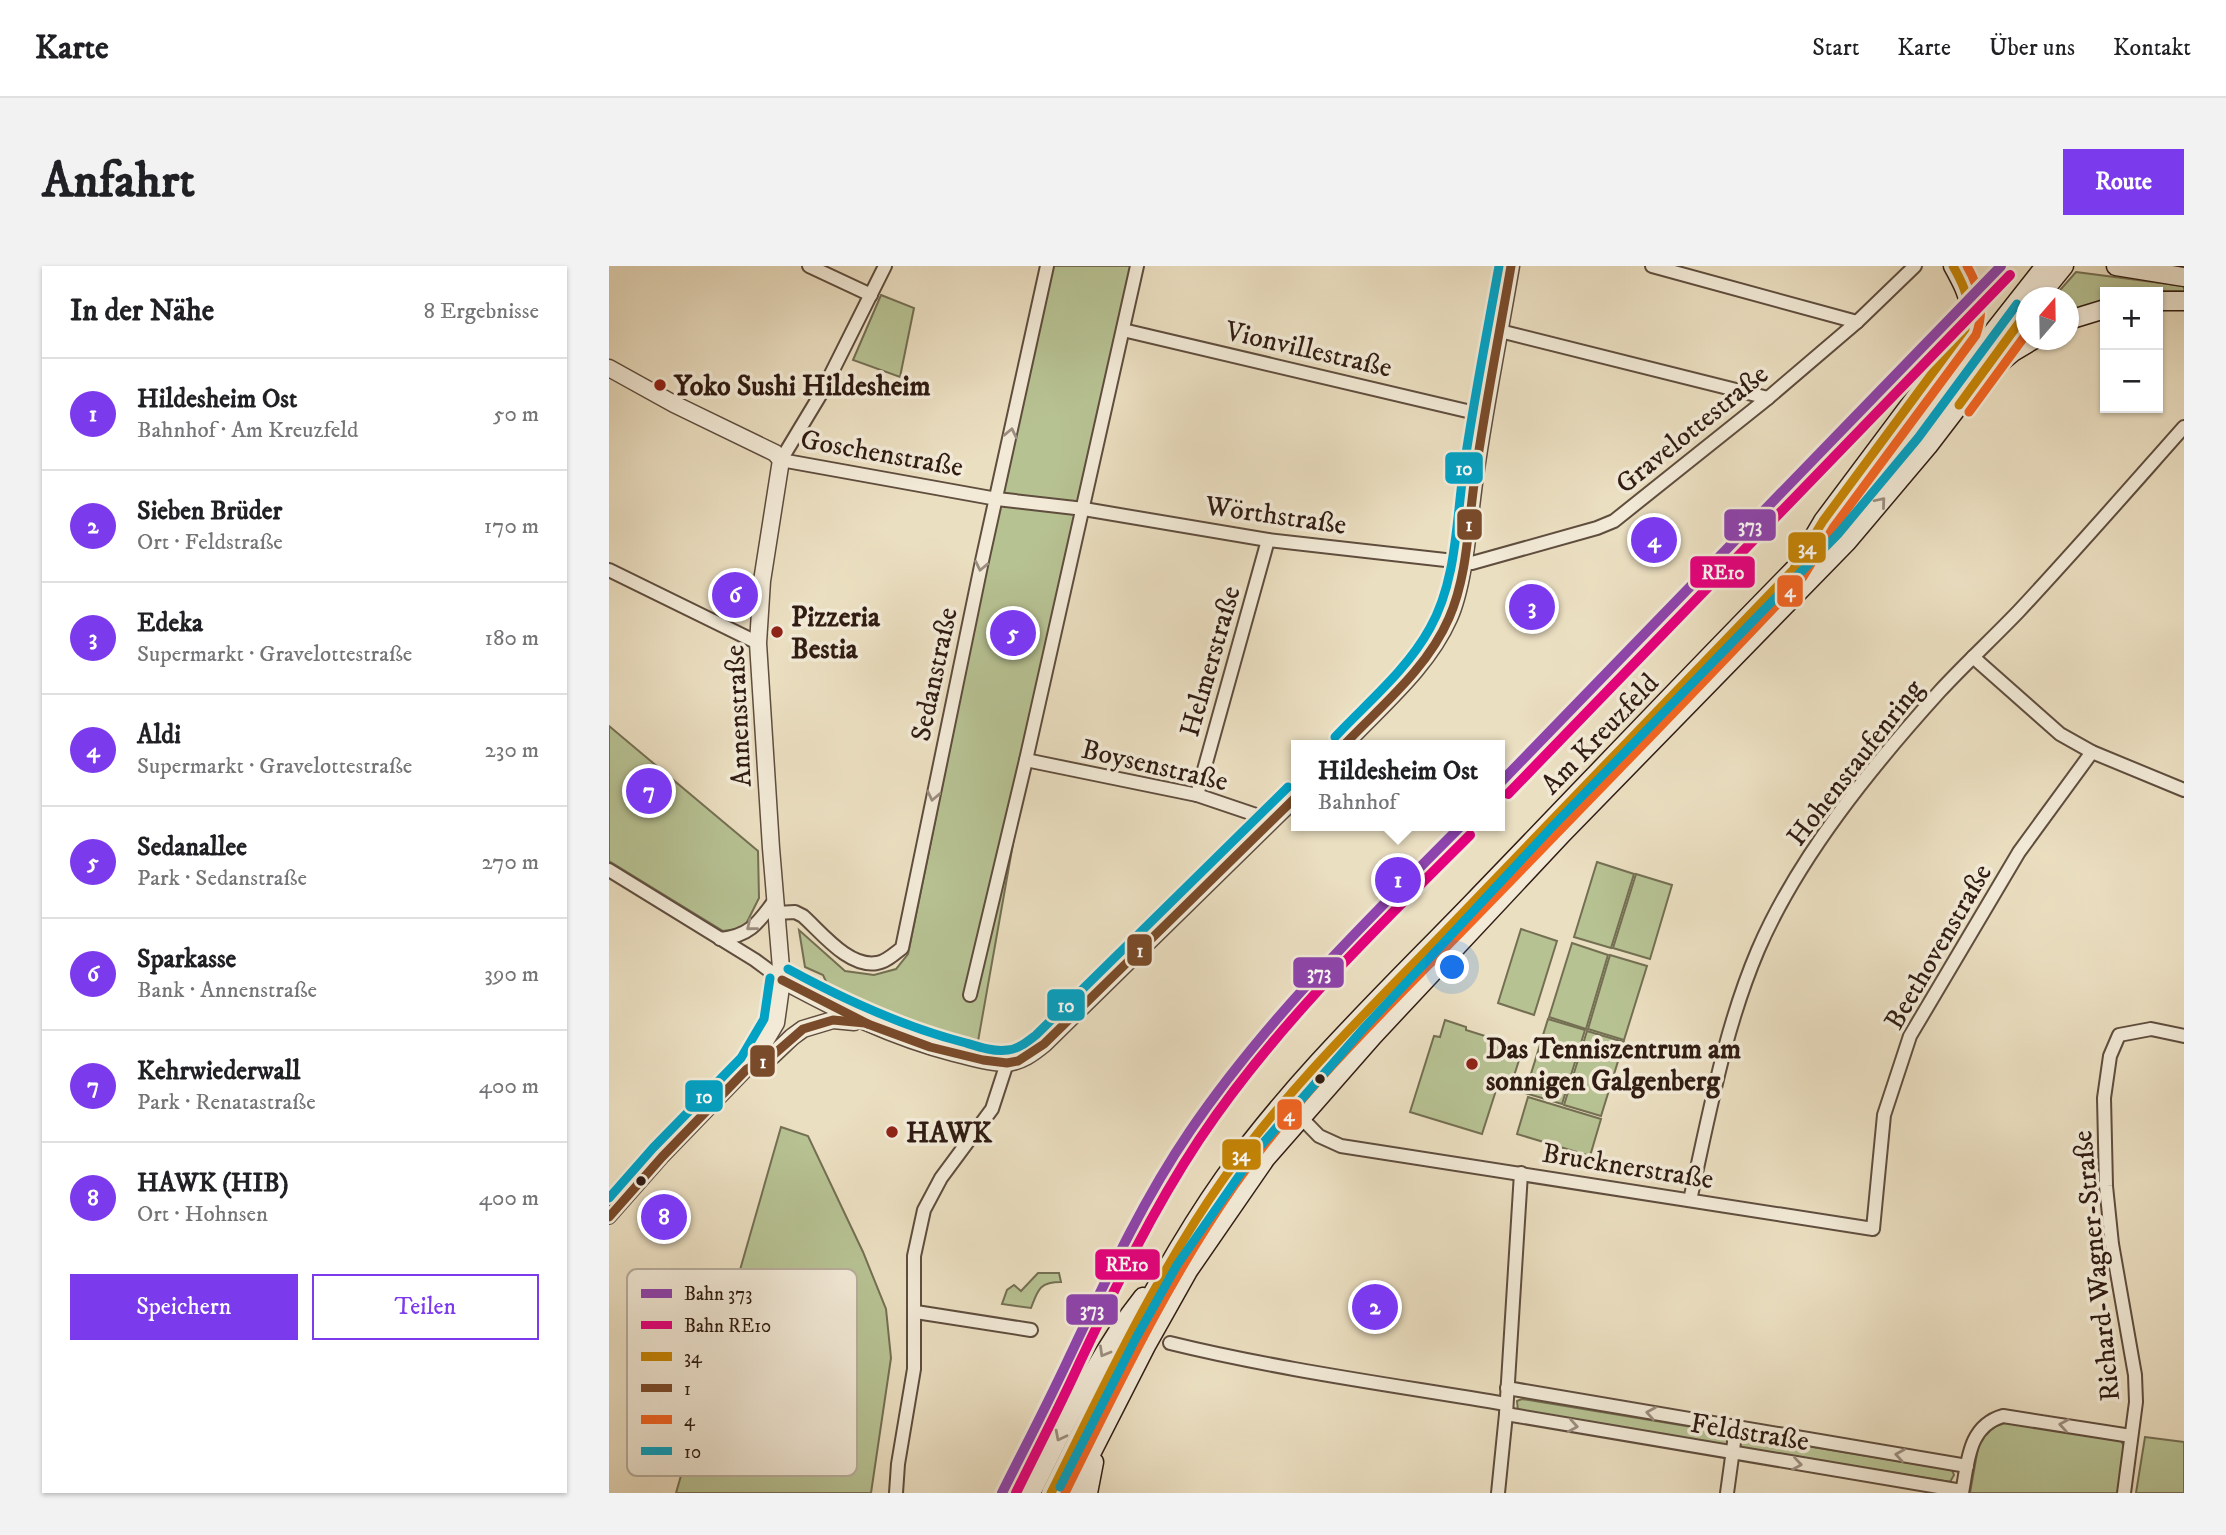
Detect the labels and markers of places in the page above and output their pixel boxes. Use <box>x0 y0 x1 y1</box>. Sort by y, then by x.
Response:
place label: Yoko Sushi Hildesheim <box>673 369 931 404</box>
marker: Yoko Sushi Hildesheim <box>652 377 668 393</box>
pin: 4 <box>1631 514 1677 566</box>
pin: 6 <box>712 569 758 621</box>
pin: 3 <box>1509 581 1555 633</box>
place label: Pizzeria Bestia <box>791 600 881 667</box>
pin: 5 <box>990 607 1036 659</box>
marker: Pizzeria Bestia <box>769 624 785 640</box>
pin: 7 <box>626 765 672 817</box>
pin: 1 <box>1375 854 1421 906</box>
place label: Das Tenniszentrum am sonnigen Galgenberg <box>1486 1032 1741 1099</box>
marker: Das Tenniszentrum am sonnigen Galgenberg <box>1464 1056 1480 1072</box>
unlabelled marker <box>1313 1072 1327 1086</box>
place label: HAWK <box>906 1116 993 1151</box>
marker: HAWK <box>884 1124 900 1140</box>
unlabelled marker <box>634 1174 648 1188</box>
pin: 8 <box>641 1191 687 1243</box>
pin: 2 <box>1352 1281 1398 1333</box>

